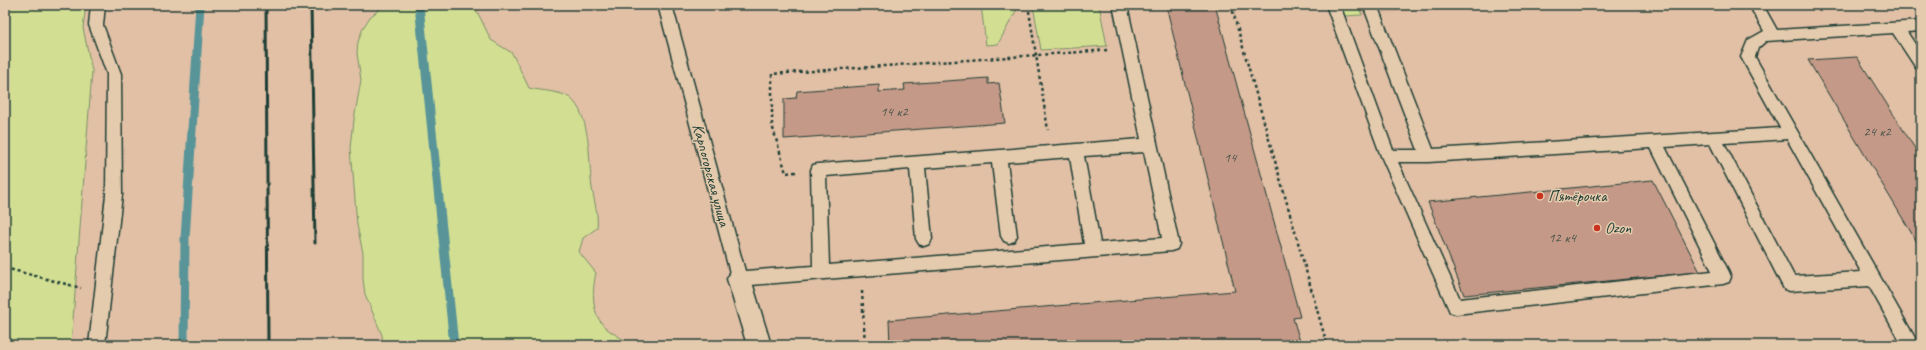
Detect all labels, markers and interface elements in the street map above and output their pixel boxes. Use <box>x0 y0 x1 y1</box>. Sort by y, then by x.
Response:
house number: 14 к2 <box>880 103 909 120</box>
street label: Карпогорская улица <box>688 121 735 230</box>
house number: 24 к2 <box>1863 123 1892 140</box>
house number: 14 <box>1224 149 1238 166</box>
place label: Пятёрочка <box>1548 186 1608 206</box>
marker: Пятёрочка <box>1535 191 1545 201</box>
place label: Ozon <box>1605 218 1632 238</box>
marker: Ozon <box>1592 223 1602 233</box>
house number: 12 к4 <box>1548 229 1577 246</box>

